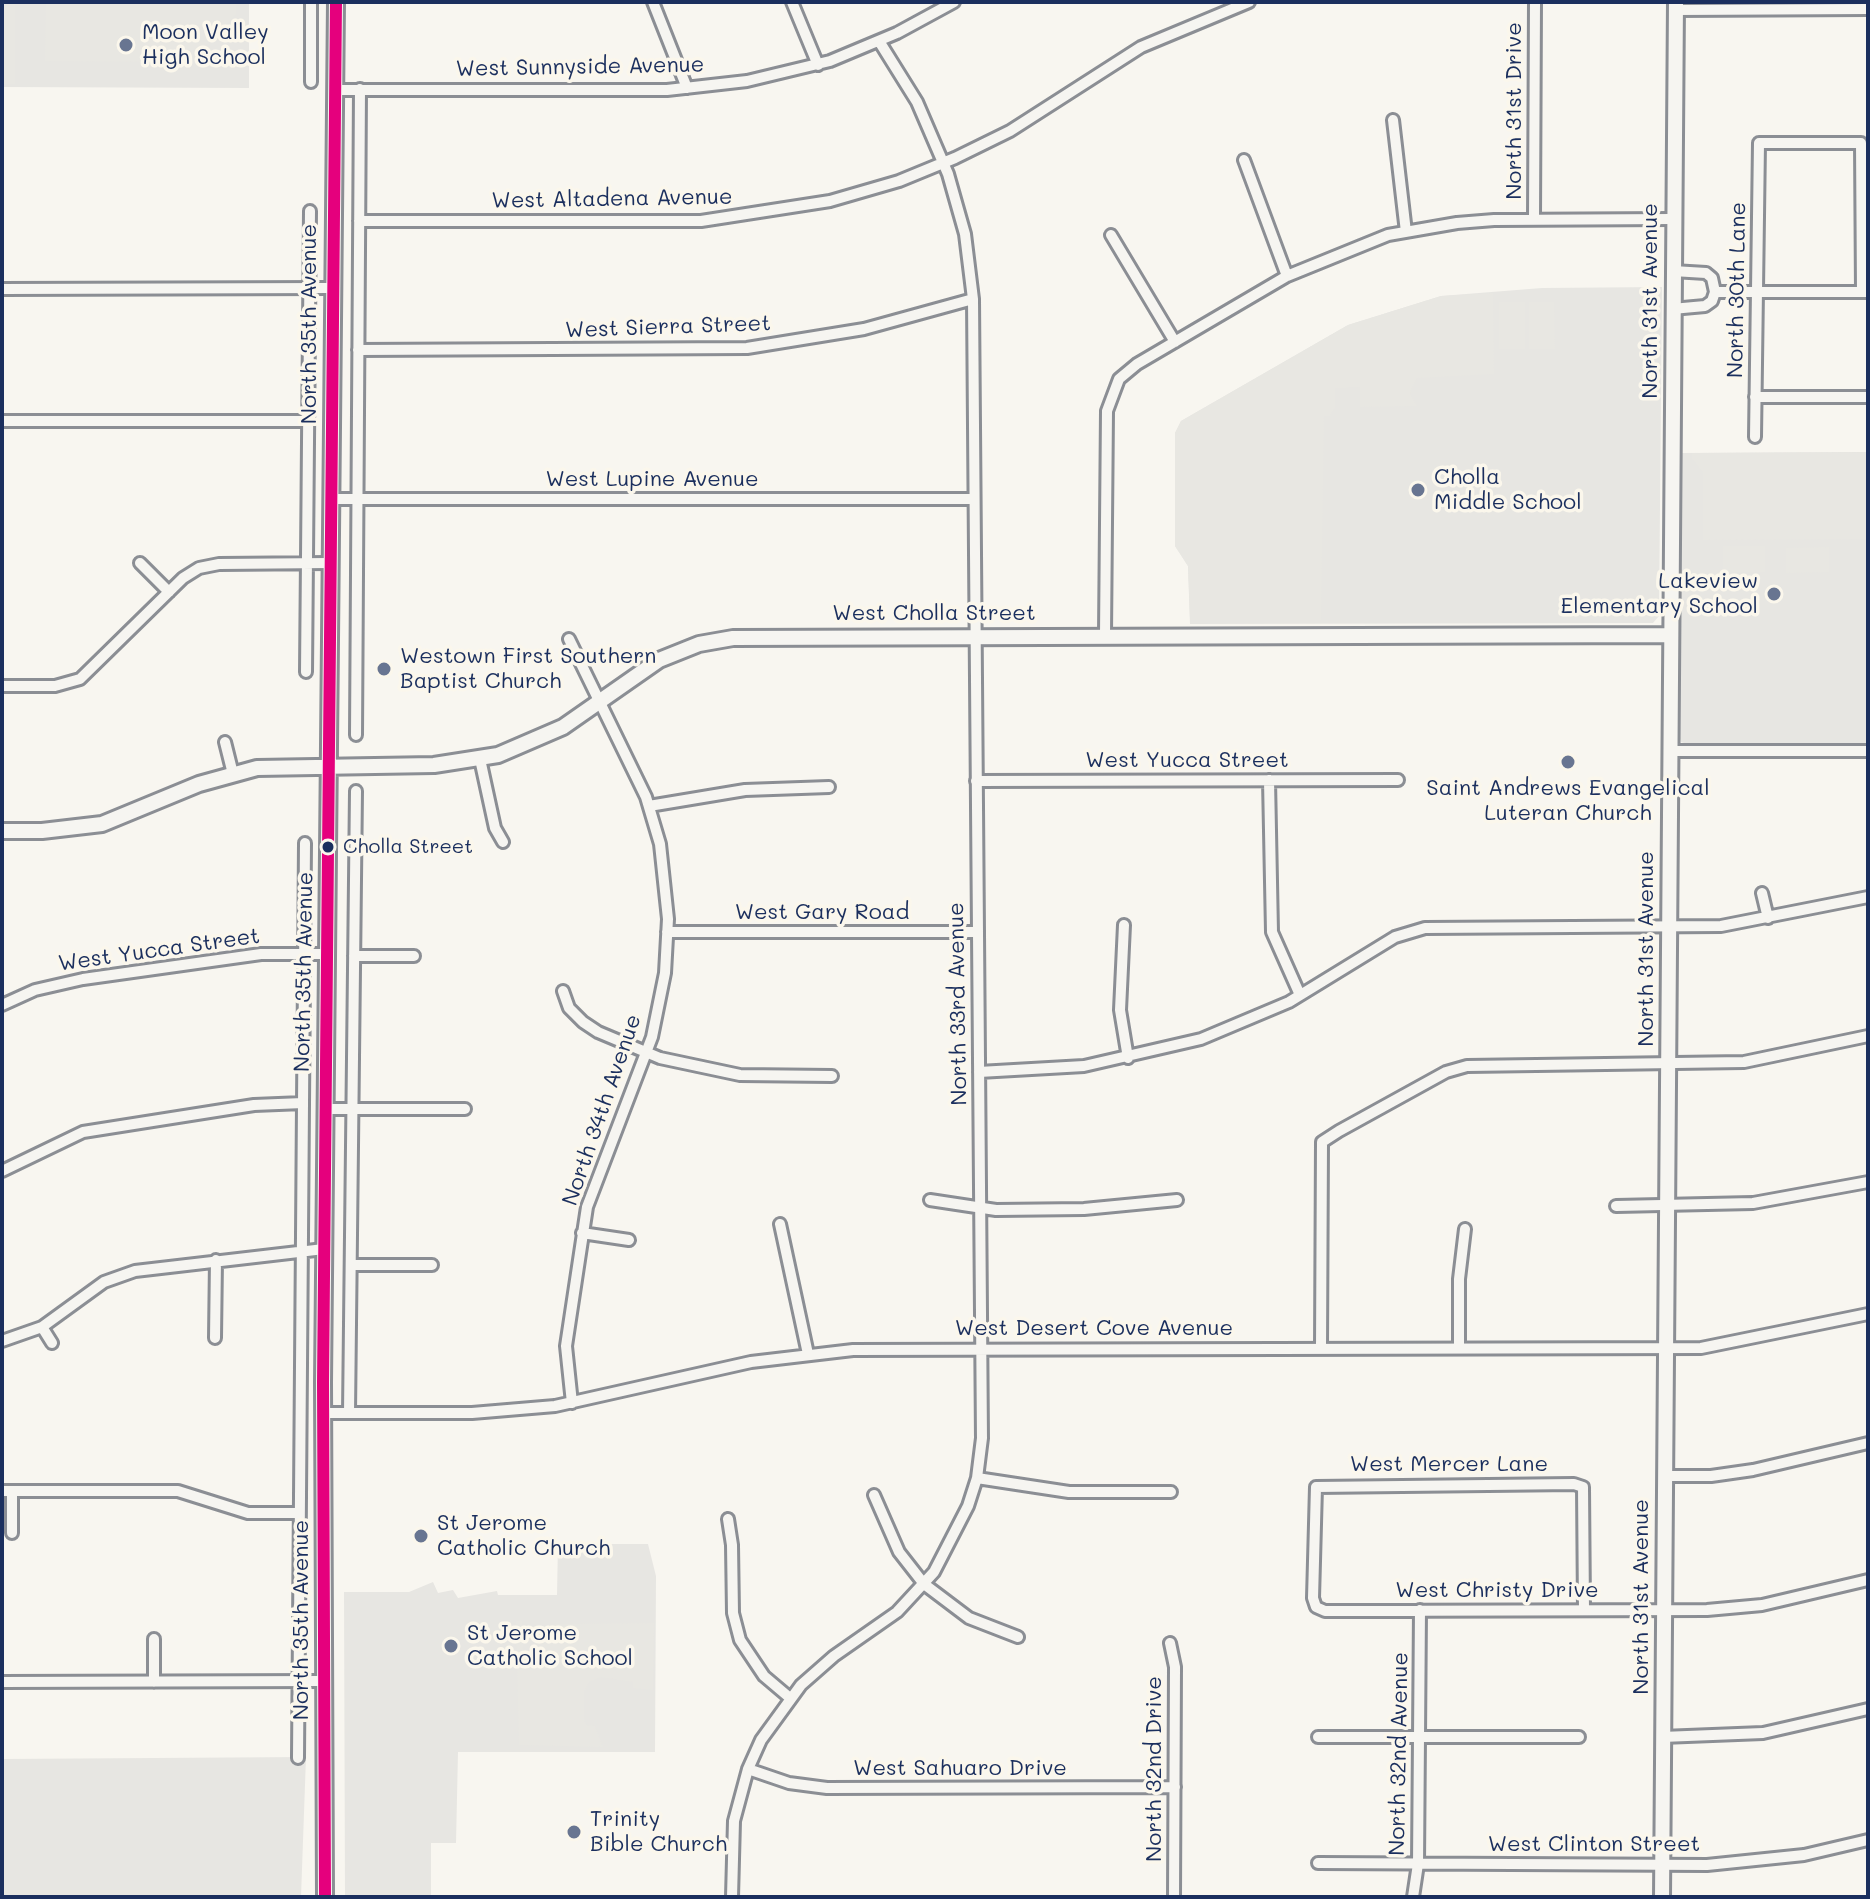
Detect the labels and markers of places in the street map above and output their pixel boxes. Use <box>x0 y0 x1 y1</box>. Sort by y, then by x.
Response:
place label: Moon Valley High School <box>142 19 269 70</box>
marker: Moon Valley High School <box>117 36 135 54</box>
place label: Cholla Middle School <box>1434 464 1582 516</box>
marker: Cholla Middle School <box>1409 481 1427 499</box>
place label: Lakeview Elementary School <box>1561 568 1758 620</box>
marker: Lakeview Elementary School <box>1765 585 1783 603</box>
place label: Westown First Southern Baptist Church <box>400 643 657 694</box>
marker: Westown First Southern Baptist Church <box>375 660 393 678</box>
marker: Saint Andrews Evangelical Luteran Church <box>1559 753 1577 771</box>
place label: Saint Andrews Evangelical Luteran Church <box>1426 775 1710 826</box>
place label: Cholla Street <box>343 835 473 859</box>
marker: Cholla Street <box>320 839 336 855</box>
place label: St Jerome Catholic Church <box>437 1510 610 1562</box>
marker: St Jerome Catholic Church <box>412 1527 430 1545</box>
place label: St Jerome Catholic School <box>467 1620 633 1672</box>
marker: St Jerome Catholic School <box>442 1637 460 1655</box>
place label: Trinity Bible Church <box>590 1806 727 1858</box>
marker: Trinity Bible Church <box>565 1823 583 1841</box>

